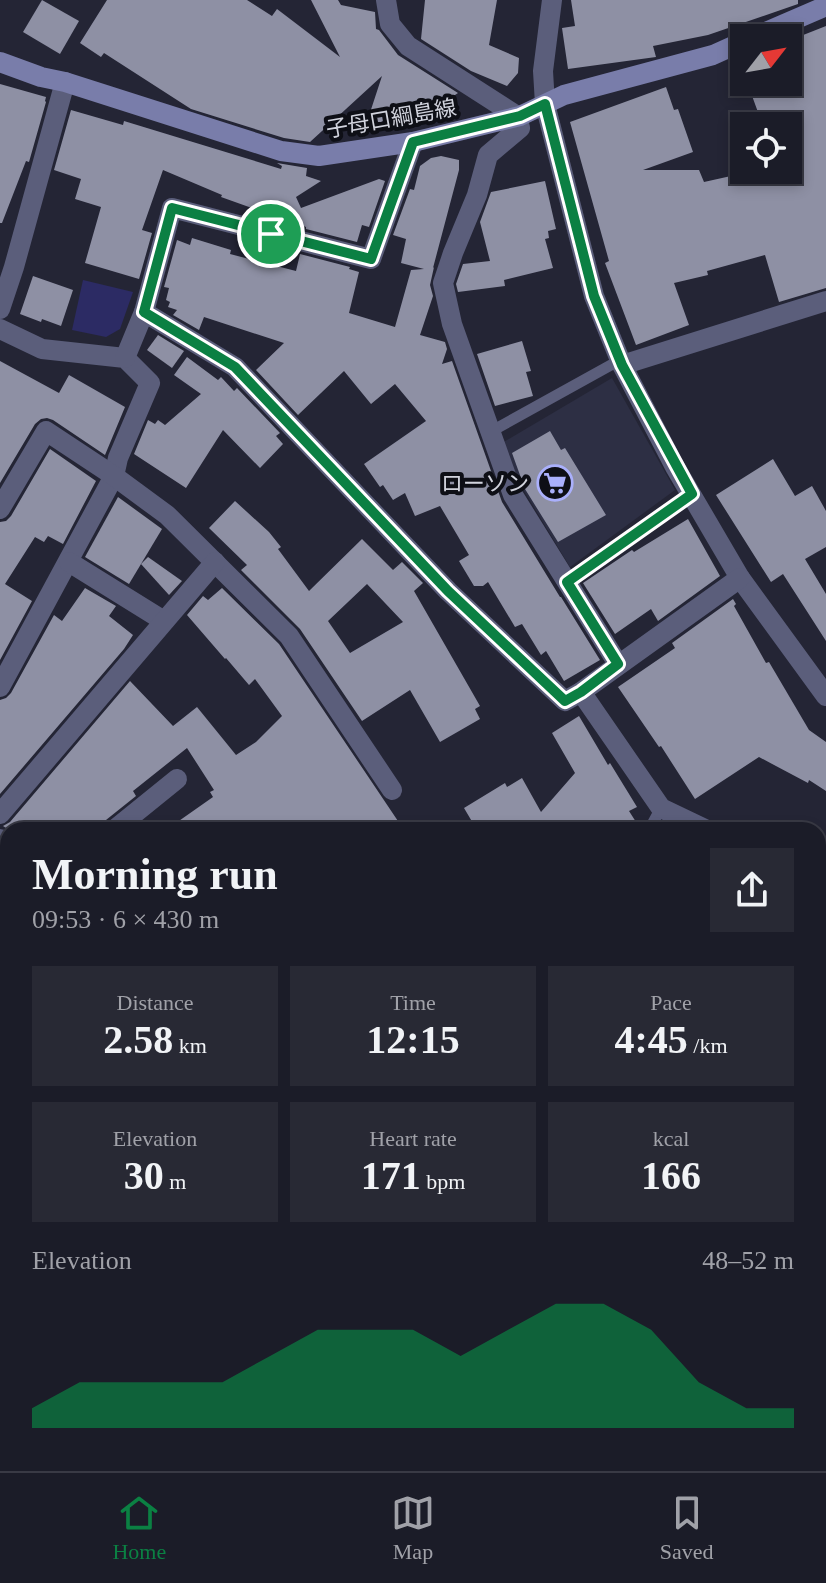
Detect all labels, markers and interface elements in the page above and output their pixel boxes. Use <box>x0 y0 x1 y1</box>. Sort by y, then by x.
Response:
north arrow <box>730 24 802 96</box>
map controls <box>730 24 802 184</box>
street label: 子母口綱島線 <box>324 95 458 142</box>
button: locate <box>730 112 802 184</box>
pin <box>237 200 305 268</box>
icon: arrive <box>249 212 293 256</box>
supermarket icon: ローソン <box>536 464 574 502</box>
place label: ローソン <box>441 471 529 496</box>
button: share <box>710 848 794 932</box>
text: Morning run <box>32 850 278 899</box>
text: 09:53 · 6 × 430 m <box>32 905 219 934</box>
text: Distance <box>117 990 193 1015</box>
text: Time <box>390 990 436 1015</box>
text: Pace <box>650 990 692 1015</box>
text: 2.58 <box>103 1017 173 1062</box>
text: 12:15 <box>366 1017 460 1062</box>
text: 4:45 <box>614 1017 688 1062</box>
text: km <box>173 1033 207 1058</box>
text: /km <box>688 1033 728 1058</box>
text: Elevation <box>113 1126 197 1151</box>
text: Heart rate <box>369 1126 457 1151</box>
text: kcal <box>653 1126 689 1151</box>
text: 30 <box>124 1153 164 1198</box>
text: 171 <box>361 1153 421 1198</box>
text: 166 <box>641 1153 701 1198</box>
text: m <box>164 1169 186 1194</box>
text: bpm <box>421 1169 465 1194</box>
text: Elevation <box>32 1246 132 1275</box>
text: 48–52 m <box>702 1246 794 1275</box>
tab: Home <box>112 1491 166 1565</box>
tab: Map <box>391 1491 435 1565</box>
tab: Saved <box>660 1491 714 1565</box>

